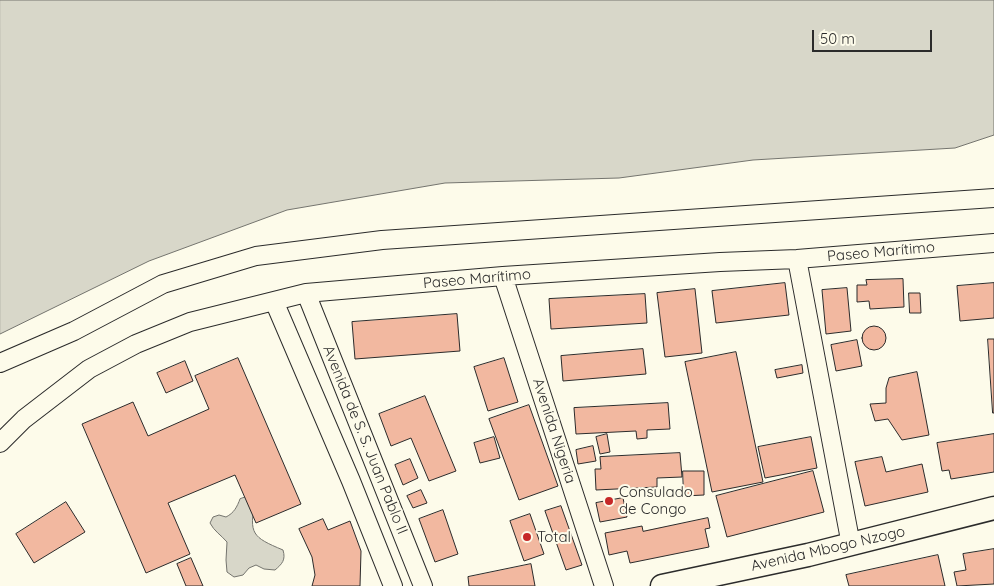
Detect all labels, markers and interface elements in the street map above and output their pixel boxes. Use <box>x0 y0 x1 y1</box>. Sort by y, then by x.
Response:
scale bar <box>814 20 934 52</box>
text: 50 m <box>820 29 855 48</box>
street label: Paseo Marítimo <box>826 238 936 266</box>
street label: Paseo Marítimo <box>422 265 532 293</box>
street label: Avenida de S. S. Juan Pablo II <box>319 343 411 537</box>
street label: Avenida Nigeria <box>529 376 579 486</box>
place label: Consulado de Congo <box>619 483 693 518</box>
marker: Consulado de Congo <box>603 495 615 507</box>
street label: Avenida Mbogo Nzogo <box>749 522 907 576</box>
place label: Total <box>537 528 571 546</box>
marker: Total <box>521 531 533 543</box>

